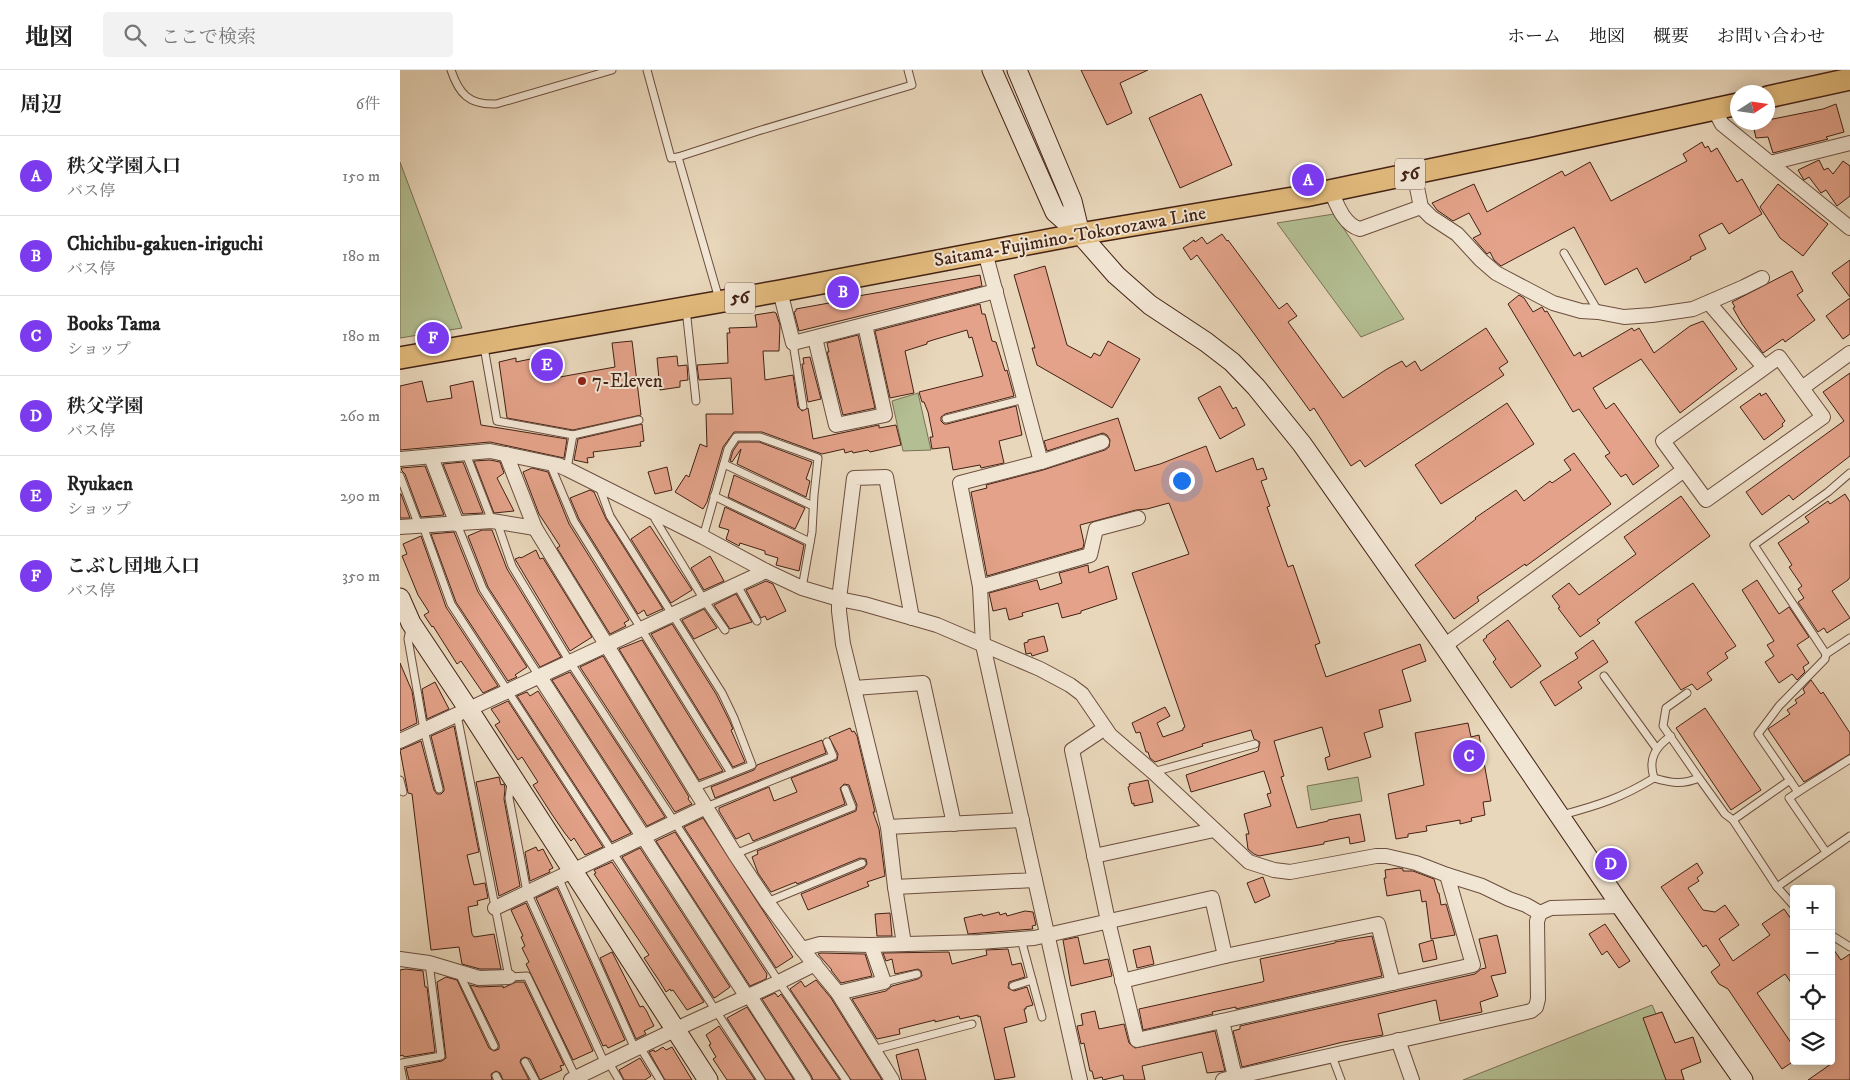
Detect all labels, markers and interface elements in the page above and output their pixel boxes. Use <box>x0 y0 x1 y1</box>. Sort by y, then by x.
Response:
search box <box>103 12 453 57</box>
icon: search <box>121 21 149 49</box>
text: 地図 <box>25 23 73 53</box>
text: ここで検索 <box>161 26 256 49</box>
text: ホーム <box>1507 26 1561 48</box>
text: 地図 <box>1589 26 1625 48</box>
text: 概要 <box>1653 26 1689 48</box>
text: お問い合わせ <box>1717 26 1825 48</box>
north arrow <box>1730 85 1775 130</box>
text: 周辺 <box>20 92 62 118</box>
text: 6件 <box>356 94 380 114</box>
text: 秩父学園入口 <box>67 155 181 178</box>
road number: 56 <box>1395 158 1425 190</box>
pin: A <box>1292 161 1324 199</box>
text: A <box>31 166 41 186</box>
text: 150 m <box>342 166 380 186</box>
text: バス停 <box>67 181 115 201</box>
street label: Saitama-Fujimino-Tokorozawa Line <box>932 202 1208 272</box>
text: Chichibu-gakuen-iriguchi <box>67 233 263 256</box>
text: B <box>31 246 41 266</box>
text: 180 m <box>342 246 380 266</box>
text: バス停 <box>67 259 115 279</box>
pin: B <box>827 273 859 311</box>
road number: 56 <box>725 282 755 314</box>
text: Books Tama <box>67 313 160 336</box>
pin: F <box>417 319 449 357</box>
text: C <box>31 326 41 346</box>
text: 180 m <box>342 326 380 346</box>
text: ショップ <box>67 339 131 359</box>
pin: E <box>531 346 563 384</box>
place label: 7-Eleven <box>592 370 663 393</box>
marker: 7-Eleven <box>576 375 588 387</box>
text: 秩父学園 <box>67 395 143 418</box>
text: D <box>30 406 42 426</box>
text: 260 m <box>340 406 380 426</box>
text: バス停 <box>67 421 115 441</box>
your location <box>1169 468 1195 494</box>
text: Ryukaen <box>67 473 133 496</box>
text: E <box>30 486 42 506</box>
text: 290 m <box>340 486 380 506</box>
text: ショップ <box>67 499 131 519</box>
text: こぶし団地入口 <box>67 555 200 578</box>
text: F <box>31 566 41 586</box>
text: 350 m <box>342 566 380 586</box>
text: バス停 <box>67 581 115 601</box>
pin: C <box>1453 737 1485 775</box>
pin: D <box>1595 845 1627 883</box>
map controls <box>1790 885 1835 1065</box>
button: + <box>1790 885 1835 930</box>
button: − <box>1790 930 1835 975</box>
button: locate <box>1790 975 1835 1020</box>
button: layers <box>1790 1020 1835 1065</box>

